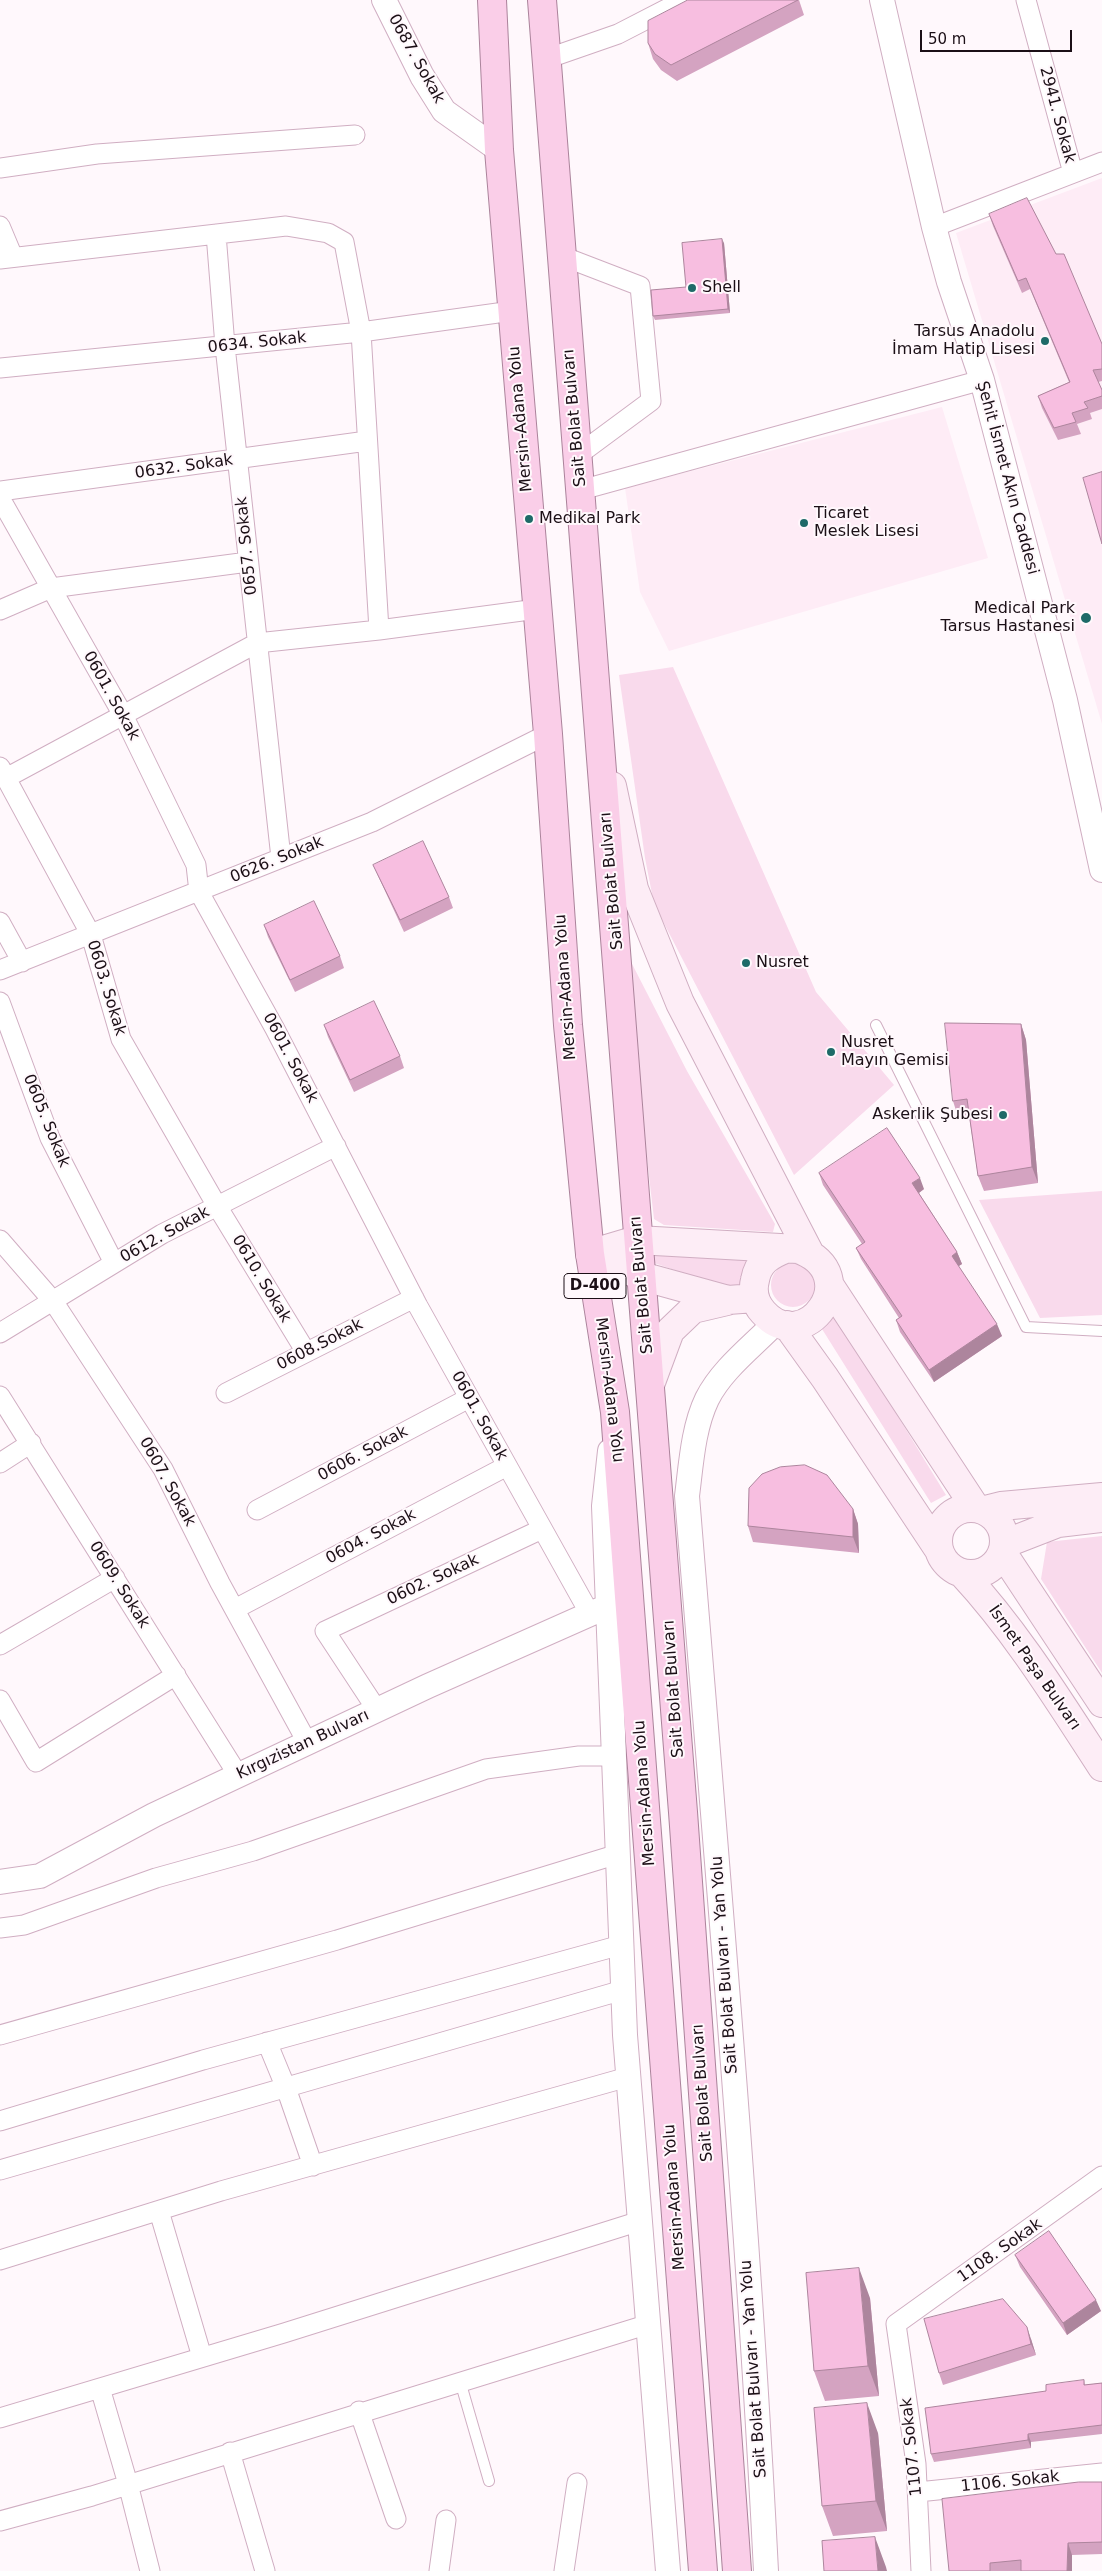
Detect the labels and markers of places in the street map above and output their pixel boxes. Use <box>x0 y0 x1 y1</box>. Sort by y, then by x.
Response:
place label: Shell <box>702 278 741 298</box>
marker: Shell <box>686 282 698 294</box>
place label: Tarsus Anadolu İmam Hatip Lisesi <box>892 322 1035 360</box>
marker: Tarsus Anadolu İmam Hatip Lisesi <box>1039 335 1051 347</box>
place label: Ticaret Meslek Lisesi <box>814 504 919 542</box>
place label: Medikal Park <box>539 509 640 529</box>
marker: Medikal Park <box>523 513 535 525</box>
marker: Ticaret Meslek Lisesi <box>798 517 810 529</box>
place label: Medical Park Tarsus Hastanesi <box>941 599 1075 637</box>
marker: Medical Park Tarsus Hastanesi <box>1079 611 1093 625</box>
place label: Nusret <box>756 953 809 973</box>
marker: Nusret <box>740 957 752 969</box>
place label: Nusret Mayın Gemisi <box>841 1033 949 1071</box>
marker: Nusret Mayın Gemisi <box>825 1046 837 1058</box>
place label: Askerlik Şubesi <box>872 1105 993 1125</box>
marker: Askerlik Şubesi <box>997 1109 1009 1121</box>

